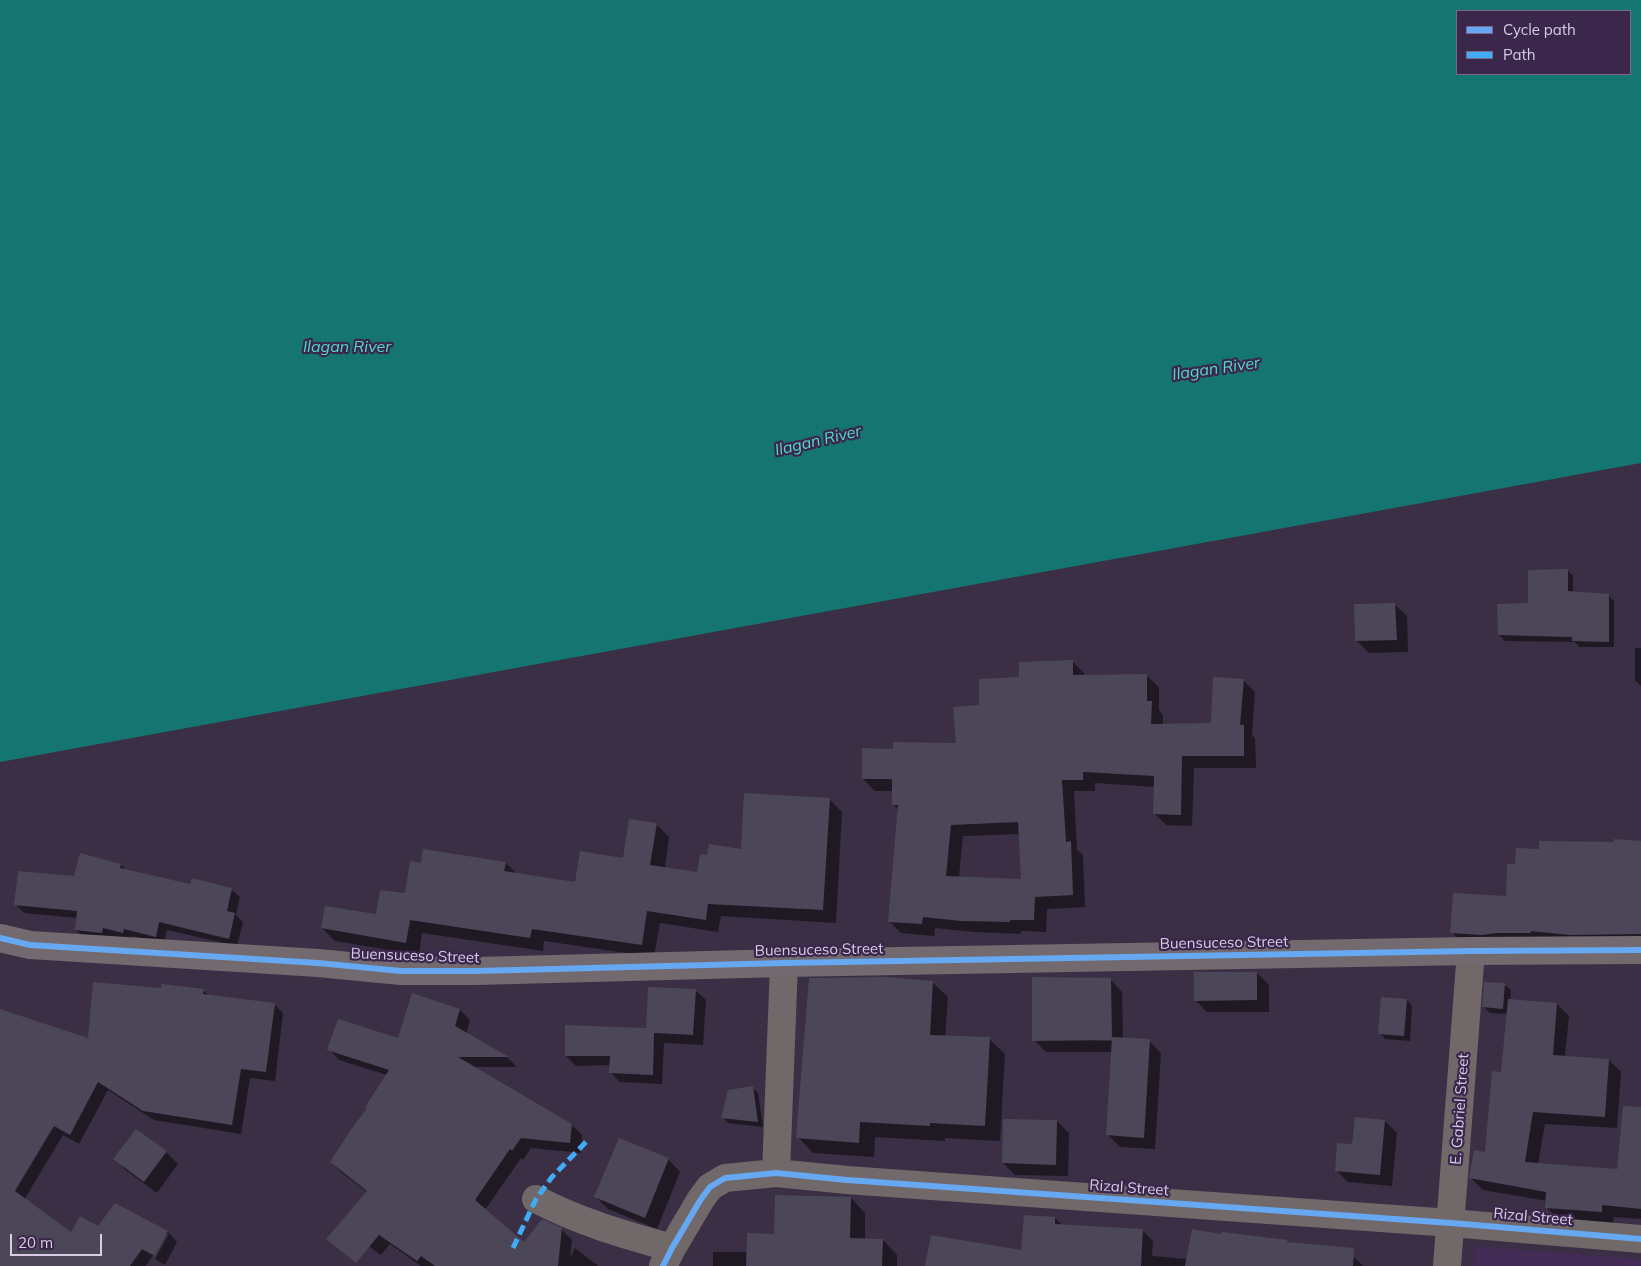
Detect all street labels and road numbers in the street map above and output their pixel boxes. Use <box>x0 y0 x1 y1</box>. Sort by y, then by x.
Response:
street label: Buensuceso Street <box>1159 933 1289 953</box>
street label: Buensuceso Street <box>754 940 884 960</box>
street label: Buensuceso Street <box>350 945 480 967</box>
street label: E. Gabriel Street <box>1447 1053 1473 1165</box>
street label: Rizal Street <box>1089 1176 1169 1200</box>
street label: Rizal Street <box>1493 1205 1573 1229</box>

